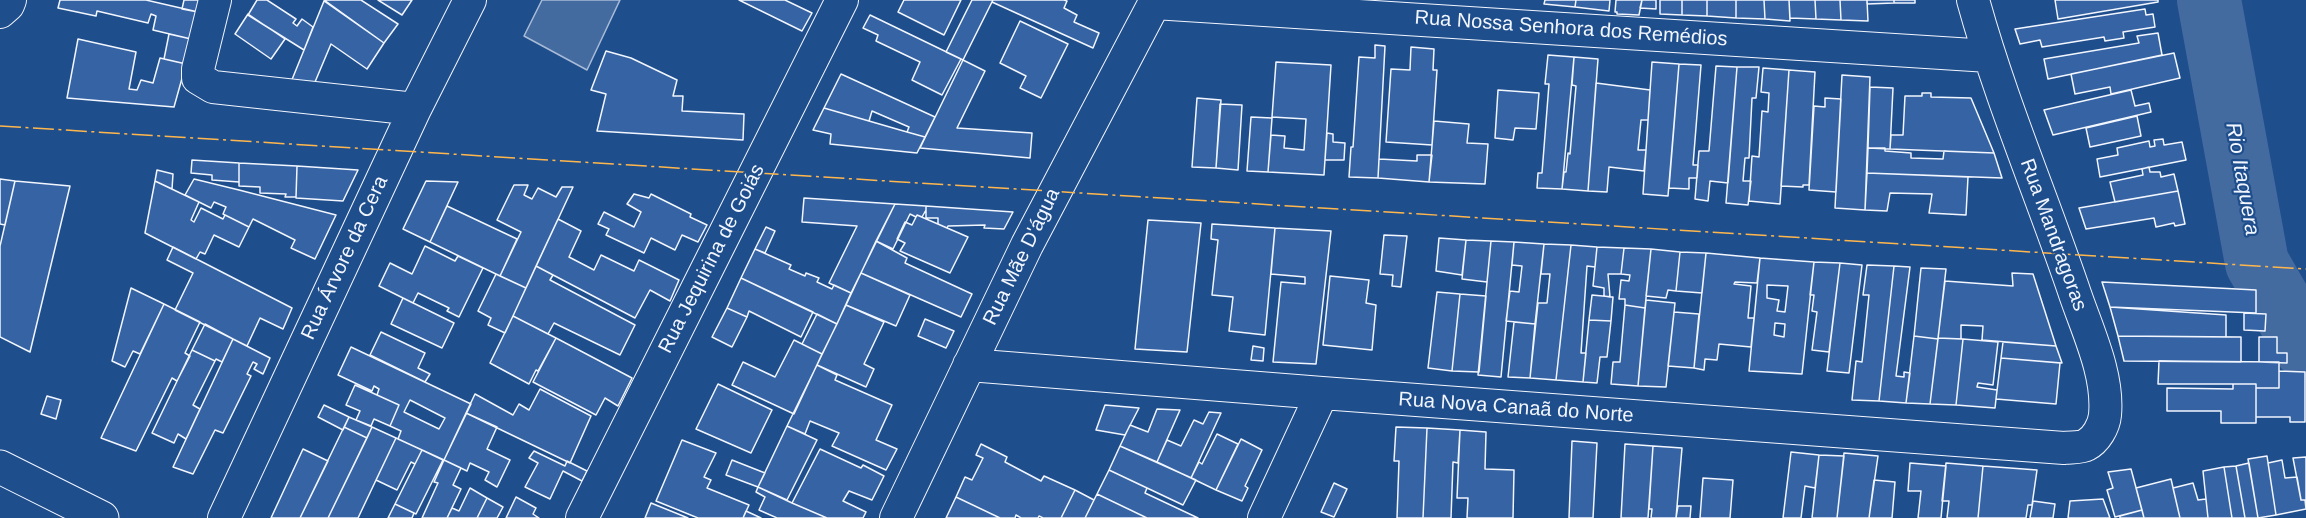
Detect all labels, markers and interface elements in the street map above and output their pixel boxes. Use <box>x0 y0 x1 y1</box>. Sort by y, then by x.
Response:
street label: Rua Nossa Senhora dos Remédios <box>1414 6 1728 52</box>
water label: Rio Itaquera <box>2220 120 2264 238</box>
street label: Rua Mandragoras <box>2014 156 2092 314</box>
street label: Rua Jequirina de Goiás <box>654 160 770 358</box>
street label: Rua Árvore da Cera <box>297 172 393 344</box>
street label: Rua Mãe D'água <box>978 185 1066 329</box>
street label: Rua Nova Canaã do Norte <box>1398 388 1634 428</box>

